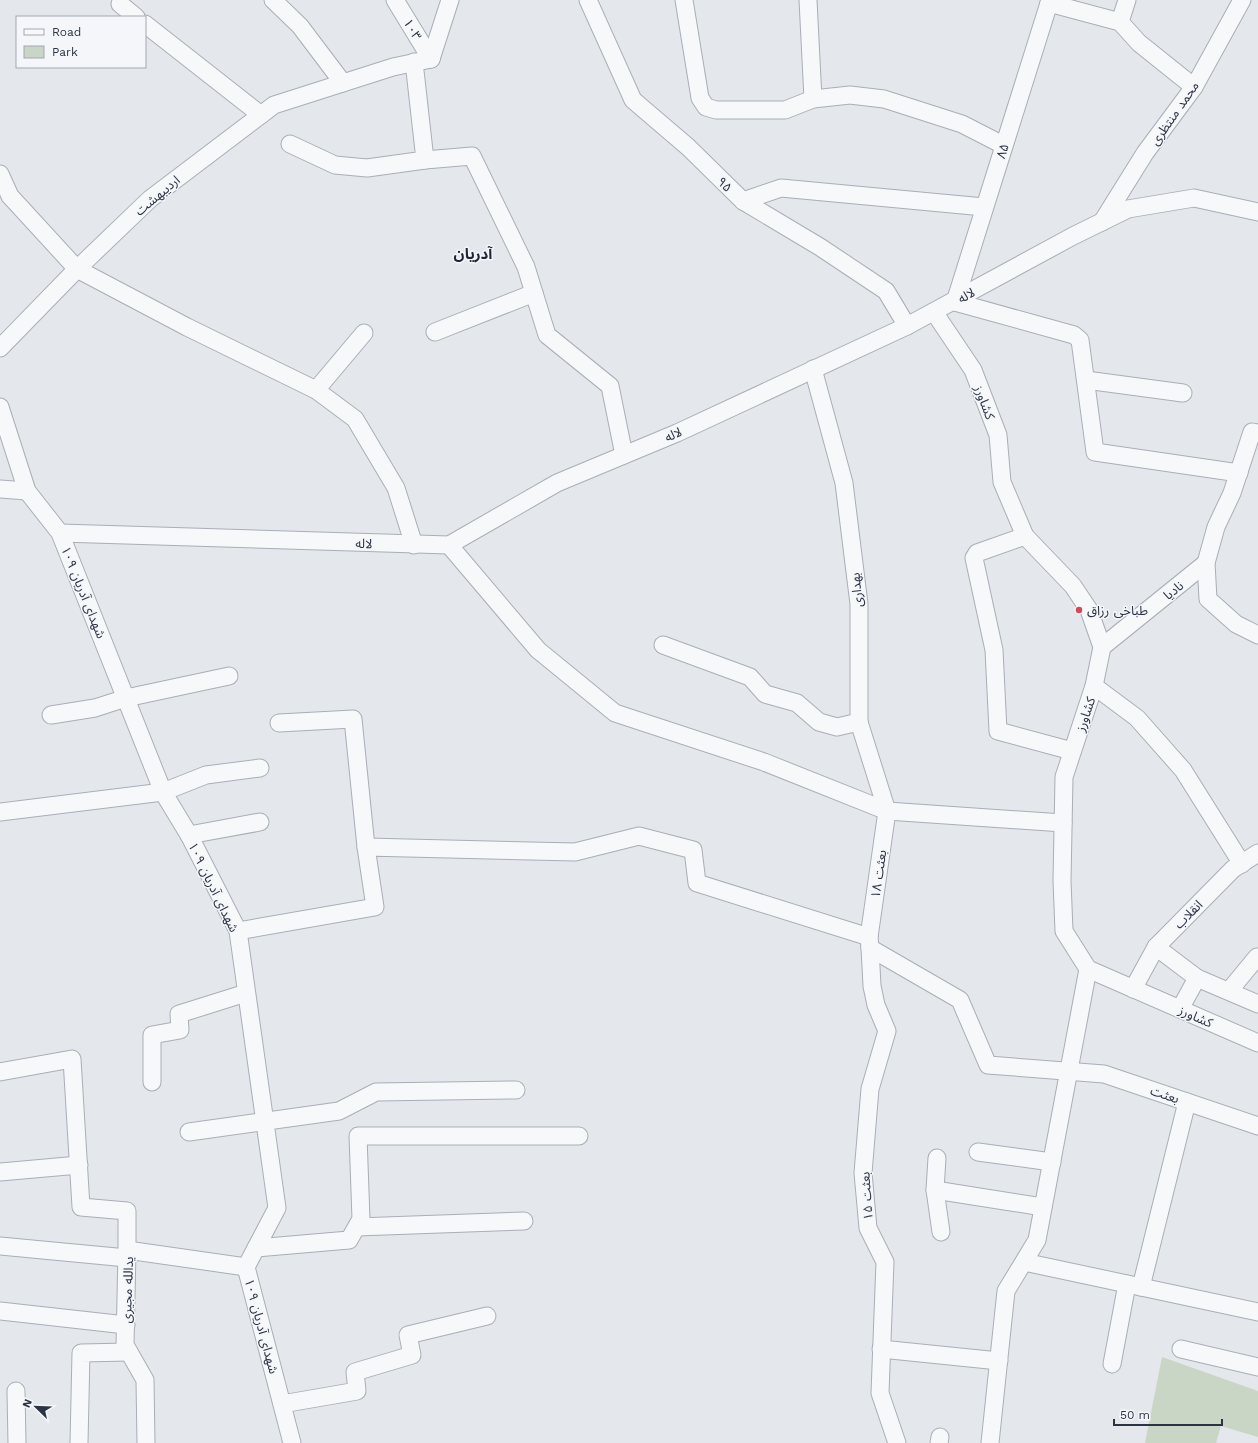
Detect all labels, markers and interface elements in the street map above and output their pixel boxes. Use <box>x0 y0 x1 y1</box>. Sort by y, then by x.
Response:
legend <box>16 16 146 68</box>
street label: ۱۰۳ <box>400 16 425 43</box>
text: Road <box>52 25 81 39</box>
text: Park <box>52 45 78 59</box>
street label: محمد منتظری <box>1147 78 1203 149</box>
street label: ۸۵ <box>993 142 1012 160</box>
street label: اردیبهشت <box>132 172 183 219</box>
street label: ۹۵ <box>714 174 735 195</box>
district label: آدریان <box>454 245 494 263</box>
street label: لاله <box>955 285 977 306</box>
street label: کشاورز <box>971 382 998 422</box>
street label: لاله <box>662 424 684 445</box>
street label: لاله <box>355 536 373 551</box>
street label: شهدای آدریان ۱۰۹ <box>57 544 109 641</box>
street label: بهداری <box>848 572 866 608</box>
street label: نادیا <box>1160 578 1186 603</box>
place label: طباخی رزاق <box>1087 603 1148 619</box>
marker: طباخی رزاق <box>1074 605 1084 615</box>
street label: کشاورز <box>1072 694 1099 734</box>
street label: شهدای آدریان ۱۰۹ <box>184 840 242 935</box>
street label: بعثت ۱۸ <box>868 849 889 899</box>
street label: انقلاب <box>1171 897 1206 932</box>
street label: کشاورز <box>1176 1002 1216 1031</box>
street label: بعثت <box>1149 1083 1181 1106</box>
street label: بعثت ۱۵ <box>857 1171 876 1221</box>
street label: یدالله مجیری <box>119 1256 137 1324</box>
street label: شهدای آدریان ۱۰۹ <box>241 1277 281 1376</box>
north arrow <box>16 1387 56 1427</box>
text: N <box>20 1397 35 1410</box>
scale bar <box>1114 1401 1222 1427</box>
text: 50 m <box>1120 1408 1150 1422</box>

